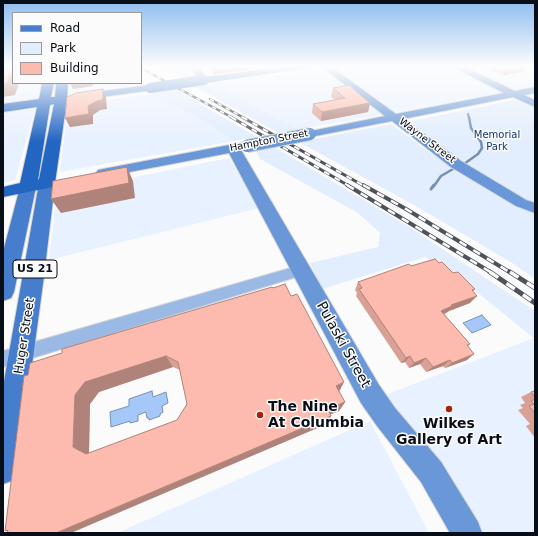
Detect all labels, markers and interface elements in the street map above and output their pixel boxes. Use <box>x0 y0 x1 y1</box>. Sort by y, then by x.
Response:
legend <box>12 12 142 84</box>
text: Road <box>50 21 80 35</box>
text: Park <box>50 41 76 55</box>
text: Building <box>50 61 99 75</box>
street label: Wayne Street <box>396 116 458 166</box>
street label: Hampton Street <box>229 128 309 154</box>
park label: Memorial Park <box>474 129 520 152</box>
road number: US 21 <box>13 260 57 278</box>
street label: Huger Street <box>12 297 38 375</box>
street label: Pulaski Street <box>312 299 374 391</box>
place label: The Nine At Columbia <box>268 399 364 432</box>
marker: Wilkes Gallery of Art <box>444 404 454 414</box>
marker: The Nine At Columbia <box>255 410 265 420</box>
place label: Wilkes Gallery of Art <box>396 416 502 448</box>

